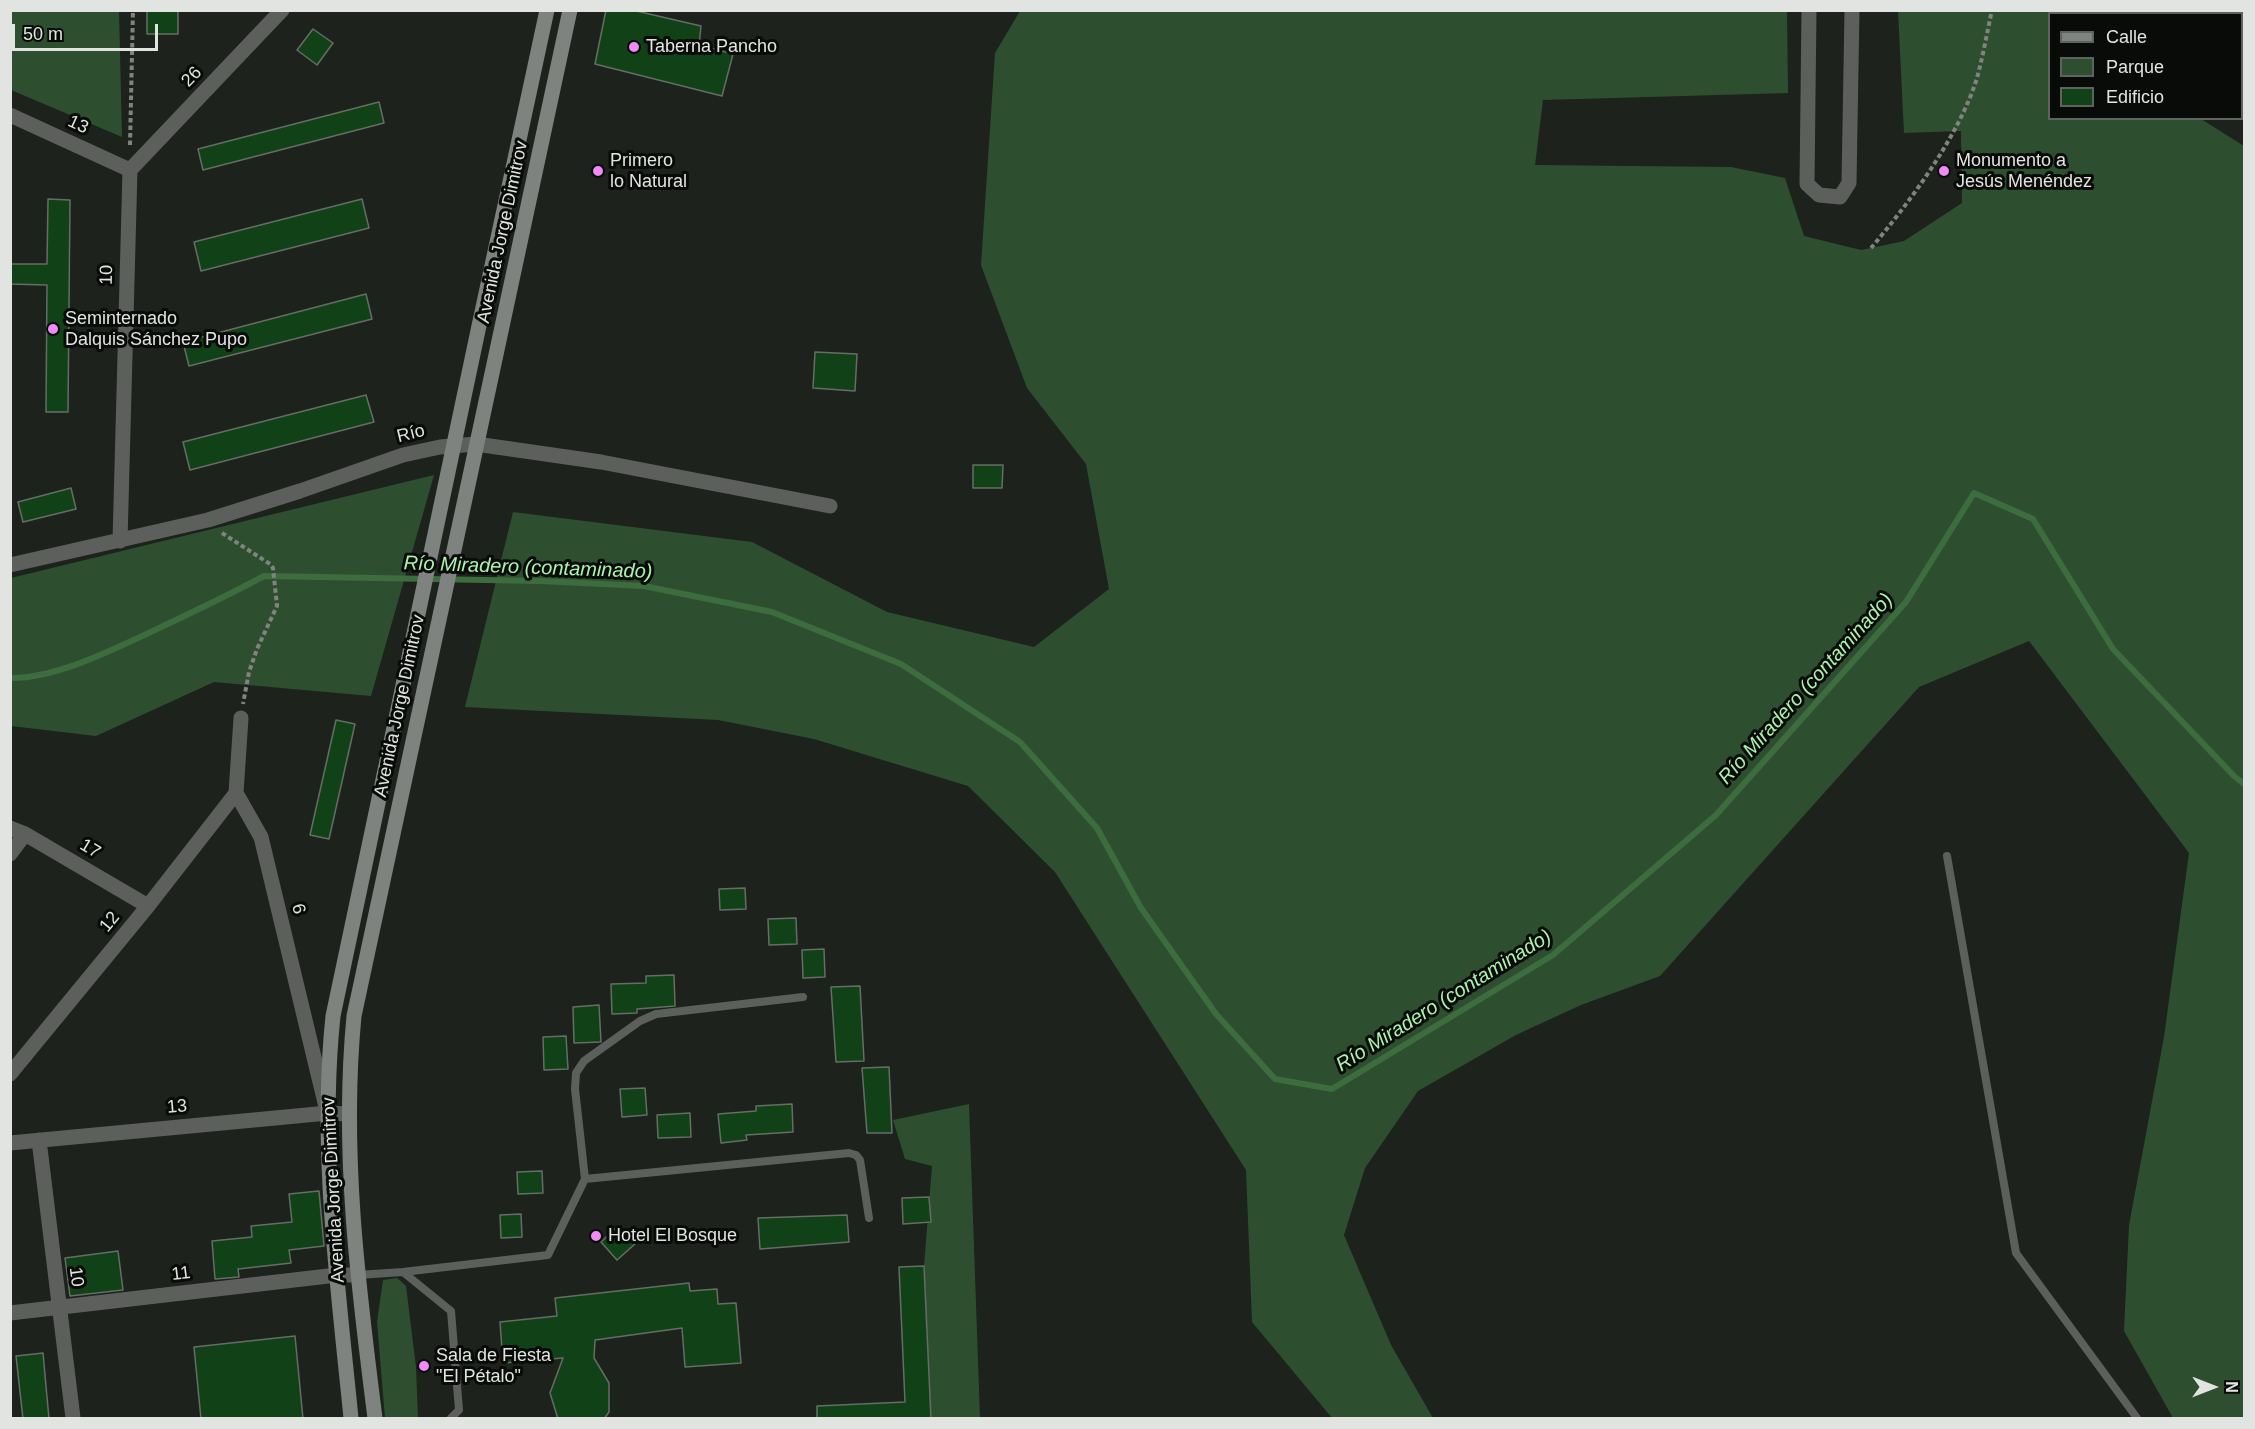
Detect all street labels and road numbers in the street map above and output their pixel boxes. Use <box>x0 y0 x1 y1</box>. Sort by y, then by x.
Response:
street label: 26 <box>177 62 207 92</box>
street label: 13 <box>64 111 92 139</box>
street label: Avenida Jorge Dimitrov <box>473 139 533 325</box>
street label: 10 <box>96 265 118 285</box>
street label: Río <box>395 420 427 448</box>
street label: Avenida Jorge Dimitrov <box>370 613 430 799</box>
street label: 17 <box>76 835 104 863</box>
street label: 6 <box>286 902 310 916</box>
street label: 12 <box>95 907 125 937</box>
street label: 13 <box>166 1095 188 1119</box>
street label: Avenida Jorge Dimitrov <box>318 1097 350 1283</box>
street label: 11 <box>170 1262 192 1286</box>
street label: 10 <box>64 1266 88 1288</box>

